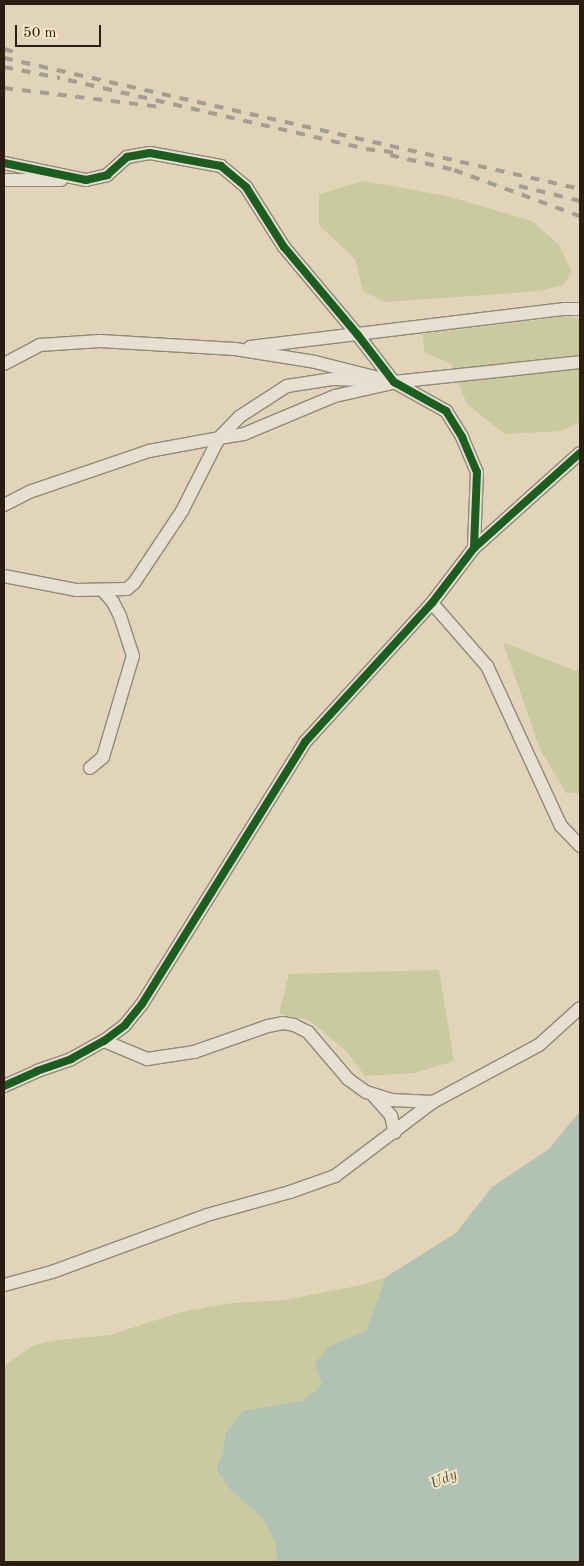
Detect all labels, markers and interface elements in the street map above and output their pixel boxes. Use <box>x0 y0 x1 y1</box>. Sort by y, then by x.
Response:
scale bar <box>18 15 104 47</box>
text: 50 m <box>23 26 57 41</box>
water label: Udy <box>428 1466 460 1494</box>

